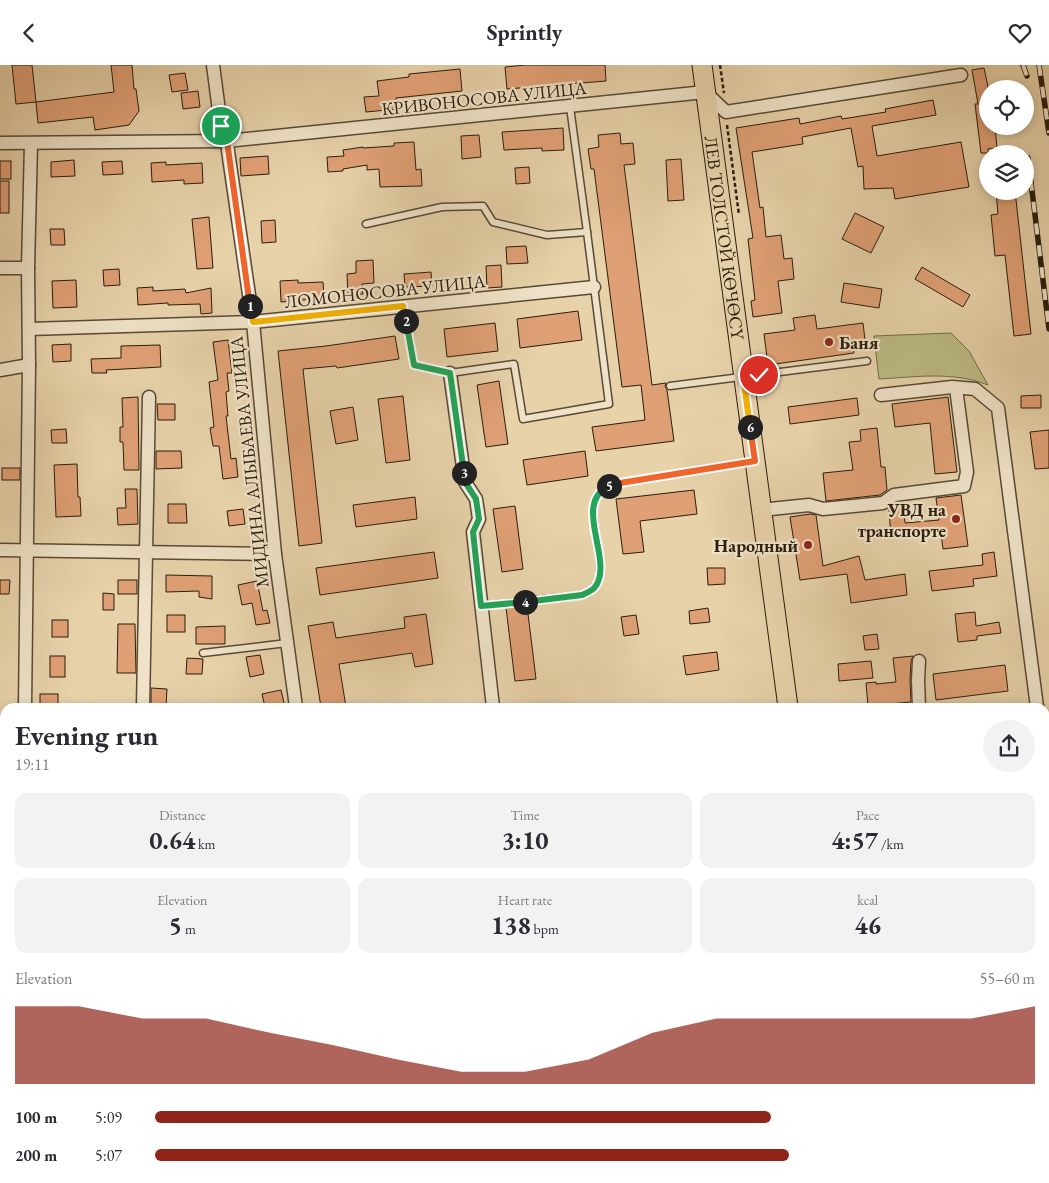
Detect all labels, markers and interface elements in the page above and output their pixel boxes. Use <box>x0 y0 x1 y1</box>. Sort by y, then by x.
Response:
text: Sprintly <box>487 18 562 47</box>
icon: back <box>15 19 43 47</box>
icon: heart <box>1006 19 1034 47</box>
street label: КРИВОНОСОВА УЛИЦА <box>380 76 588 120</box>
map controls <box>979 80 1034 200</box>
button: locate <box>979 80 1034 135</box>
pin <box>200 105 242 147</box>
icon: arrive <box>207 112 235 140</box>
street label: ЛЕВ ТОЛСТОЙ КӨЧӨСҮ <box>700 134 750 342</box>
button: layers <box>979 145 1034 200</box>
street label: ЛОМОНОСОВА УЛИЦА <box>283 269 487 313</box>
pin: 1 <box>238 293 262 319</box>
text: 1 <box>247 297 254 315</box>
pin: 2 <box>394 309 418 333</box>
text: 2 <box>403 312 410 330</box>
place label: Баня <box>839 331 879 354</box>
street label: МИДИНА АЛЫБАЕВА УЛИЦА <box>224 335 274 589</box>
marker: Баня <box>823 336 835 348</box>
pin <box>738 354 780 396</box>
icon: check <box>745 361 773 389</box>
pin: 6 <box>738 415 762 439</box>
text: 6 <box>747 418 754 436</box>
pin: 3 <box>452 461 476 485</box>
text: 3 <box>461 464 468 482</box>
pin: 5 <box>596 473 622 499</box>
text: 5 <box>606 477 613 495</box>
place label: УВД на транспорте <box>858 498 946 542</box>
marker: УВД на транспорте <box>950 513 962 525</box>
place label: Народный <box>714 534 798 557</box>
marker: Народный <box>802 539 814 551</box>
pin: 4 <box>512 589 538 615</box>
text: 4 <box>522 593 529 611</box>
text: Evening run <box>15 717 158 753</box>
button: share <box>983 720 1035 772</box>
text: 19:11 <box>15 754 50 775</box>
text: Distance <box>159 806 206 824</box>
text: Time <box>510 806 540 824</box>
text: Pace <box>856 806 879 824</box>
text: 0.64 <box>149 824 195 856</box>
text: 3:10 <box>502 824 548 856</box>
text: 4:57 <box>831 824 878 856</box>
text: km <box>195 835 215 853</box>
text: /km <box>878 835 904 853</box>
text: Elevation <box>157 891 208 909</box>
text: Heart rate <box>498 891 552 909</box>
text: kcal <box>857 891 878 909</box>
text: 5 <box>169 909 182 941</box>
text: 138 <box>491 909 531 941</box>
text: 46 <box>854 909 881 941</box>
text: m <box>182 920 196 938</box>
text: bpm <box>531 920 559 938</box>
text: Elevation <box>15 968 73 989</box>
text: 55–60 m <box>980 968 1035 989</box>
text: 100 m <box>15 1107 57 1128</box>
text: 5:09 <box>95 1107 122 1128</box>
text: 200 m <box>15 1145 57 1166</box>
text: 5:07 <box>95 1145 122 1166</box>

